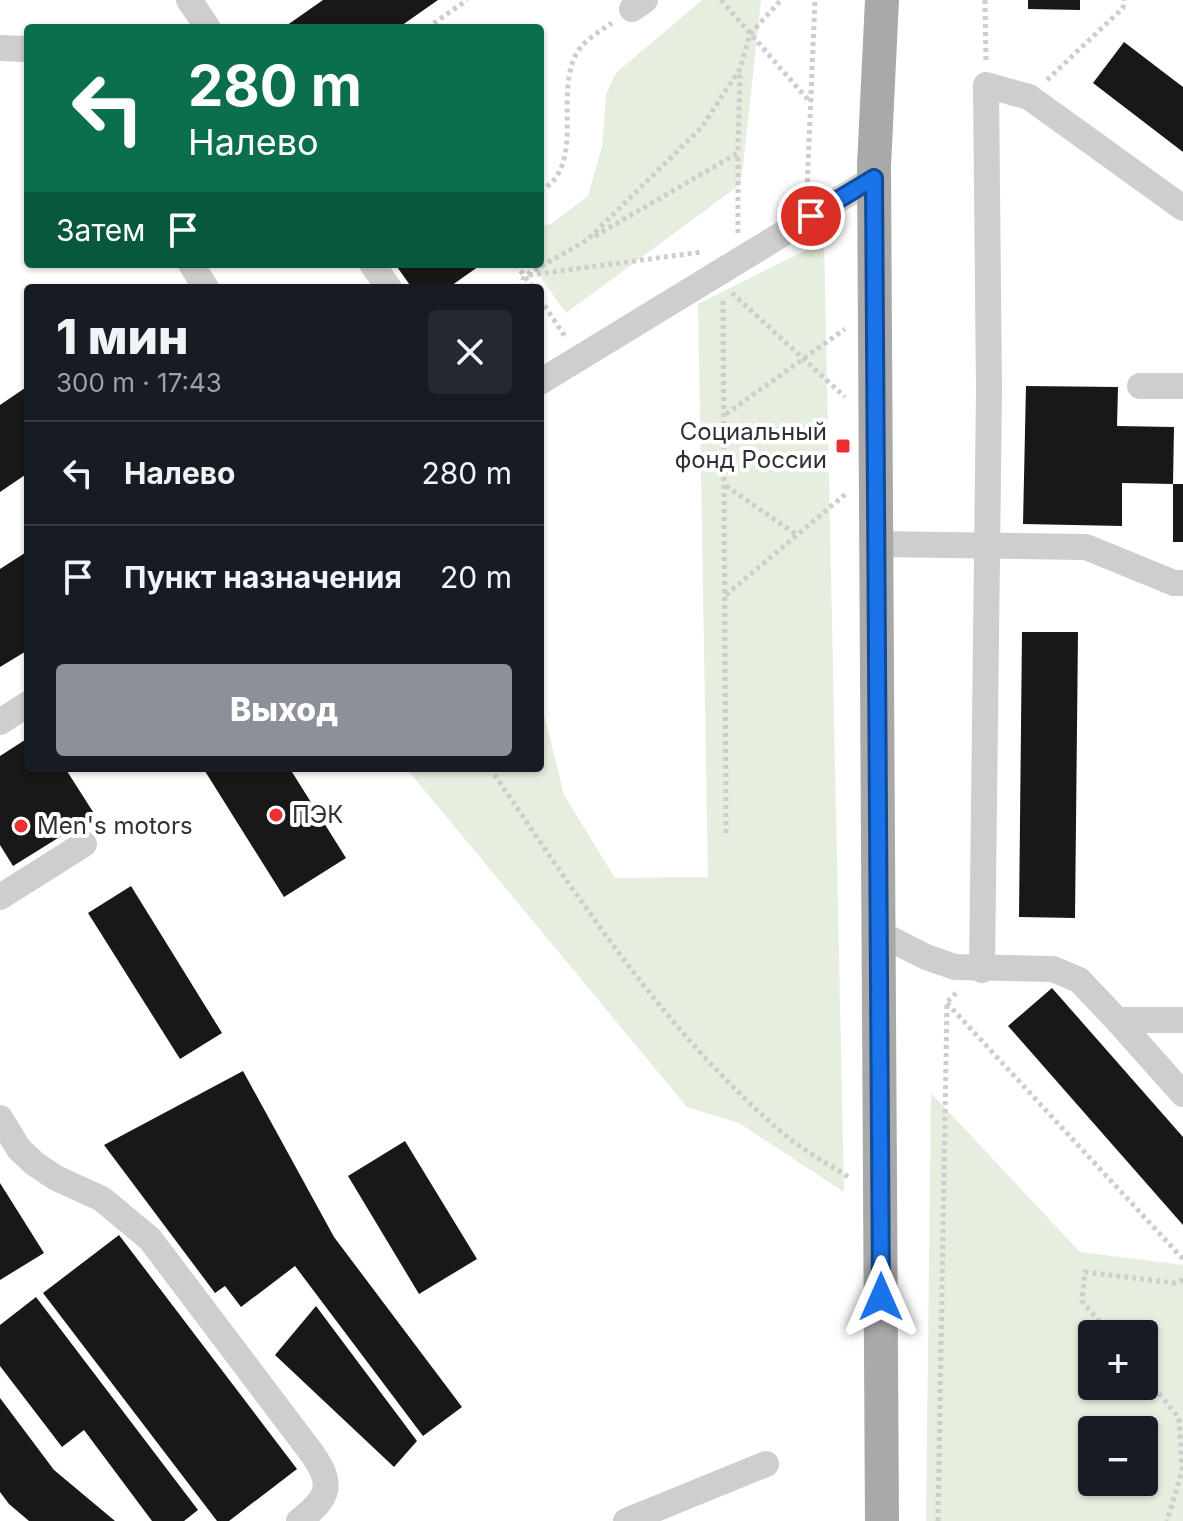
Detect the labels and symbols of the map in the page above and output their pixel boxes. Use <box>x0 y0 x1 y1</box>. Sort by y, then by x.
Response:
pin <box>777 182 845 250</box>
place label: Социальный фонд России <box>675 417 827 474</box>
marker: Социальный фонд России <box>834 437 852 455</box>
place label: ПЭК <box>292 800 344 829</box>
marker: ПЭК <box>267 806 285 824</box>
place label: Men's motors <box>37 811 193 840</box>
marker: Men's motors <box>12 817 30 835</box>
position arrow <box>839 1255 923 1339</box>

